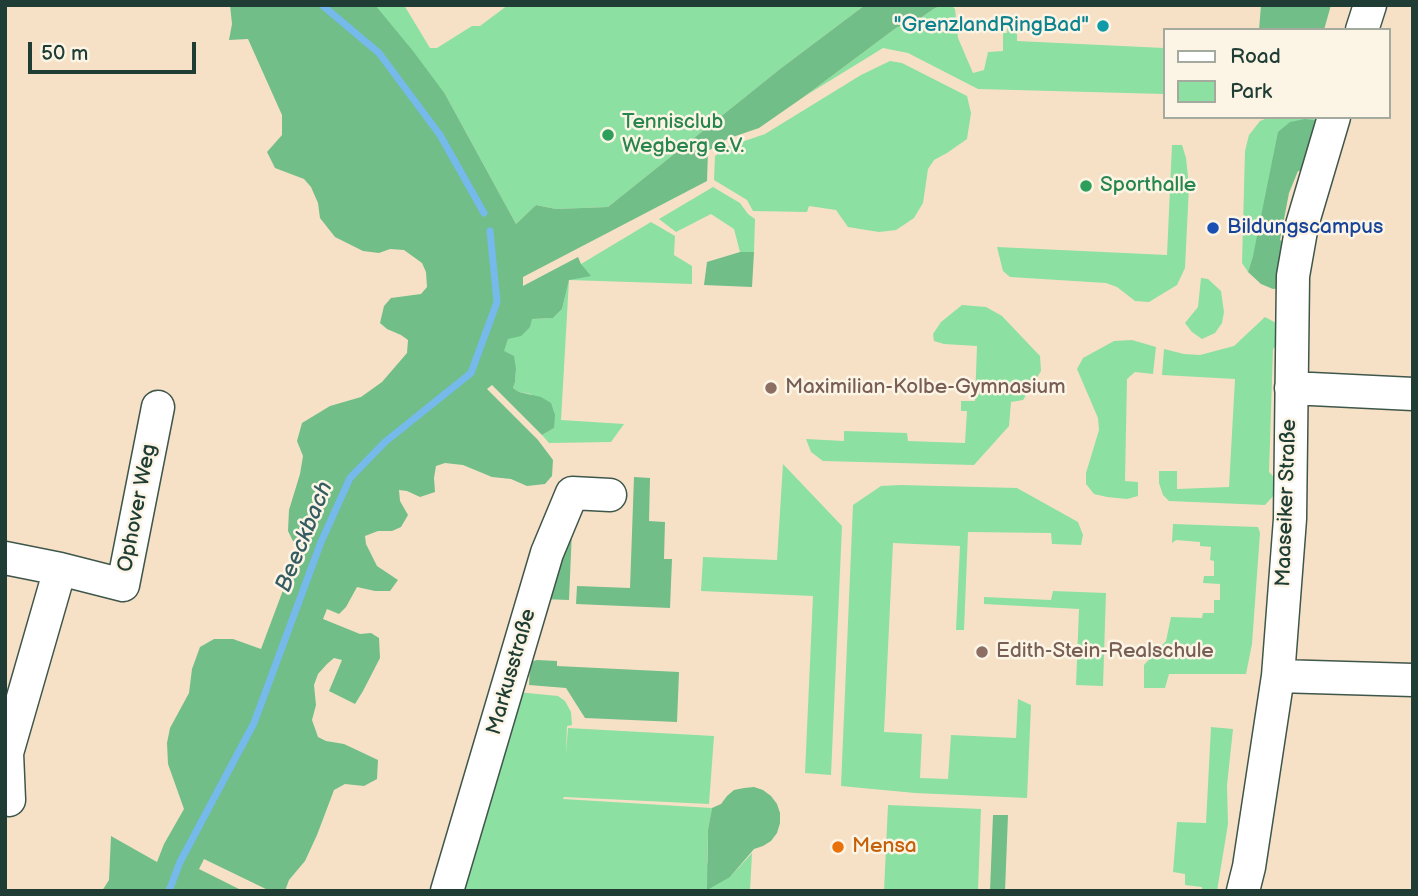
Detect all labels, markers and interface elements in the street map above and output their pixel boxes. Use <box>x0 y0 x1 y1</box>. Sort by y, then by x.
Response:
place label: "GrenzlandRingBad" <box>894 13 1089 39</box>
marker: "GrenzlandRingBad" <box>1095 18 1111 34</box>
scale bar <box>32 28 200 72</box>
legend <box>1162 28 1390 119</box>
text: 50 m <box>41 41 88 66</box>
text: Road <box>1230 44 1281 69</box>
text: Park <box>1230 79 1272 104</box>
place label: Tennisclub Wegberg e.V. <box>622 110 744 160</box>
marker: Tennisclub Wegberg e.V. <box>600 127 616 143</box>
place label: Sporthalle <box>1100 173 1196 199</box>
marker: Sporthalle <box>1078 178 1094 194</box>
place label: Bildungscampus <box>1227 215 1383 241</box>
marker: Bildungscampus <box>1205 220 1221 236</box>
place label: Maximilian-Kolbe-Gymnasium <box>785 375 1066 401</box>
marker: Maximilian-Kolbe-Gymnasium <box>763 380 779 396</box>
street label: Maaseiker Straße <box>1271 419 1303 587</box>
street label: Ophover Weg <box>113 442 163 574</box>
water label: Beeckbach <box>270 478 340 596</box>
street label: Markusstraße <box>482 606 542 738</box>
place label: Edith-Stein-Realschule <box>996 639 1214 665</box>
marker: Edith-Stein-Realschule <box>974 644 990 660</box>
place label: Mensa <box>852 834 917 860</box>
marker: Mensa <box>830 839 846 855</box>

